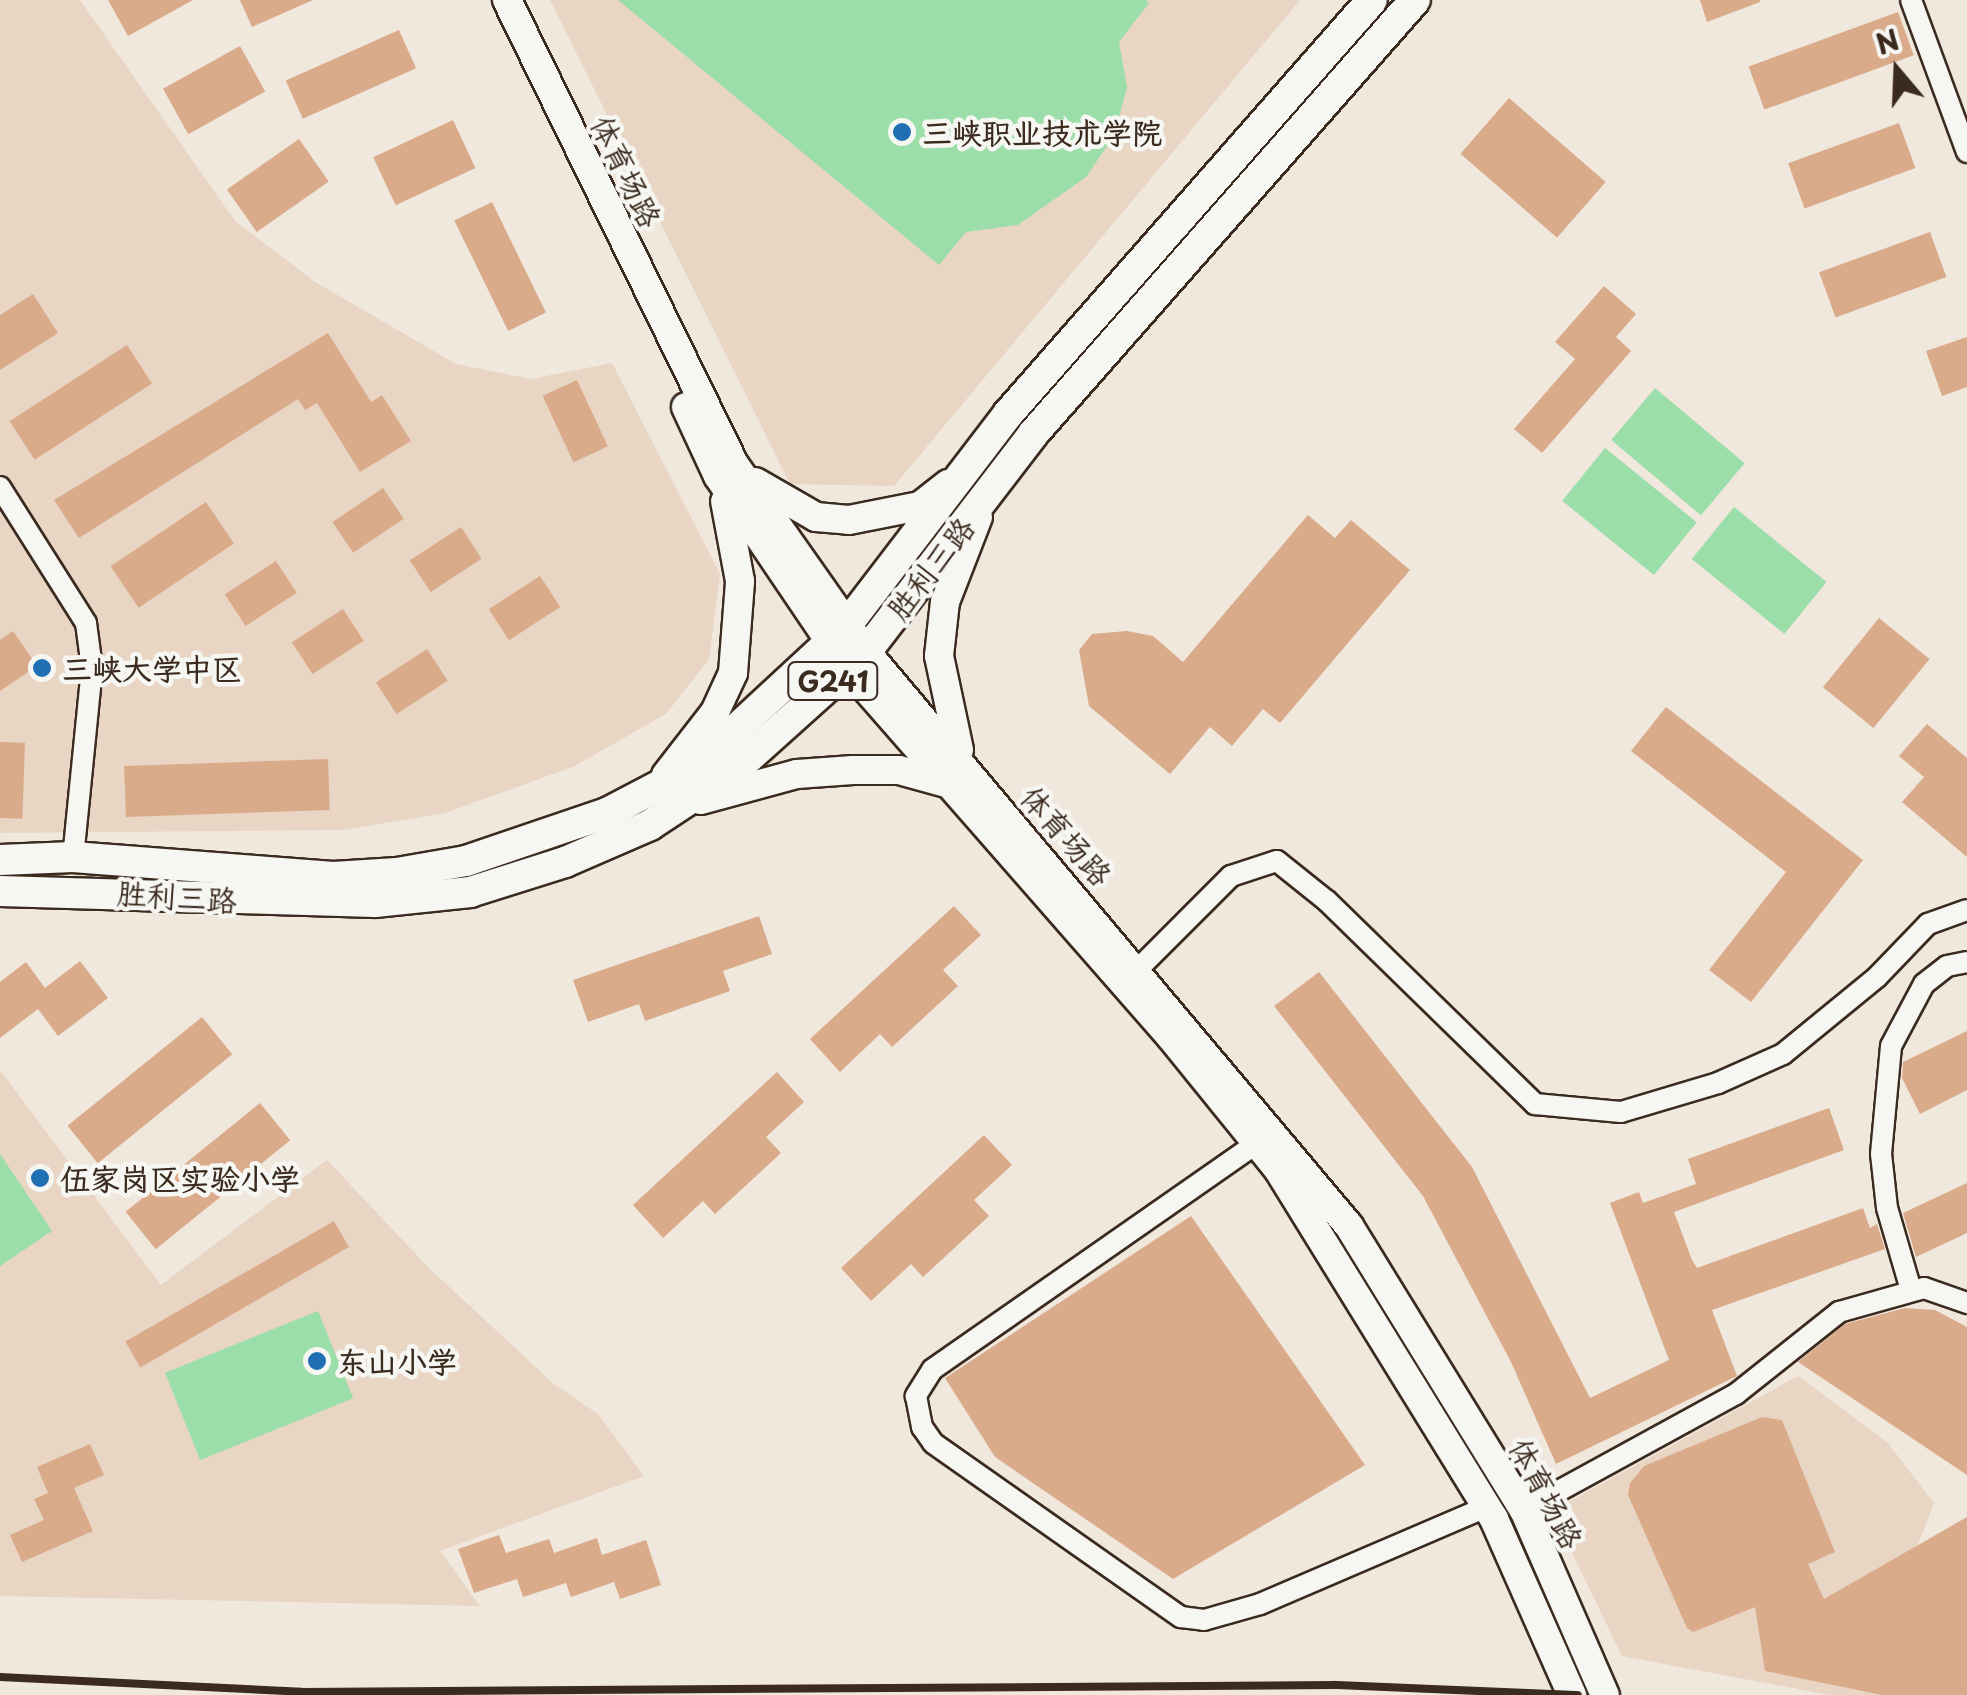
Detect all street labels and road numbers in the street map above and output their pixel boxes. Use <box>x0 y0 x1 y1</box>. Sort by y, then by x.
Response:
street label: 体育场路 <box>585 109 669 233</box>
street label: 胜利三路 <box>879 510 981 626</box>
road number: G241 <box>786 658 880 704</box>
street label: 体育场路 <box>1014 778 1120 892</box>
street label: 胜利三路 <box>116 874 238 918</box>
street label: 体育场路 <box>1503 1432 1591 1554</box>

